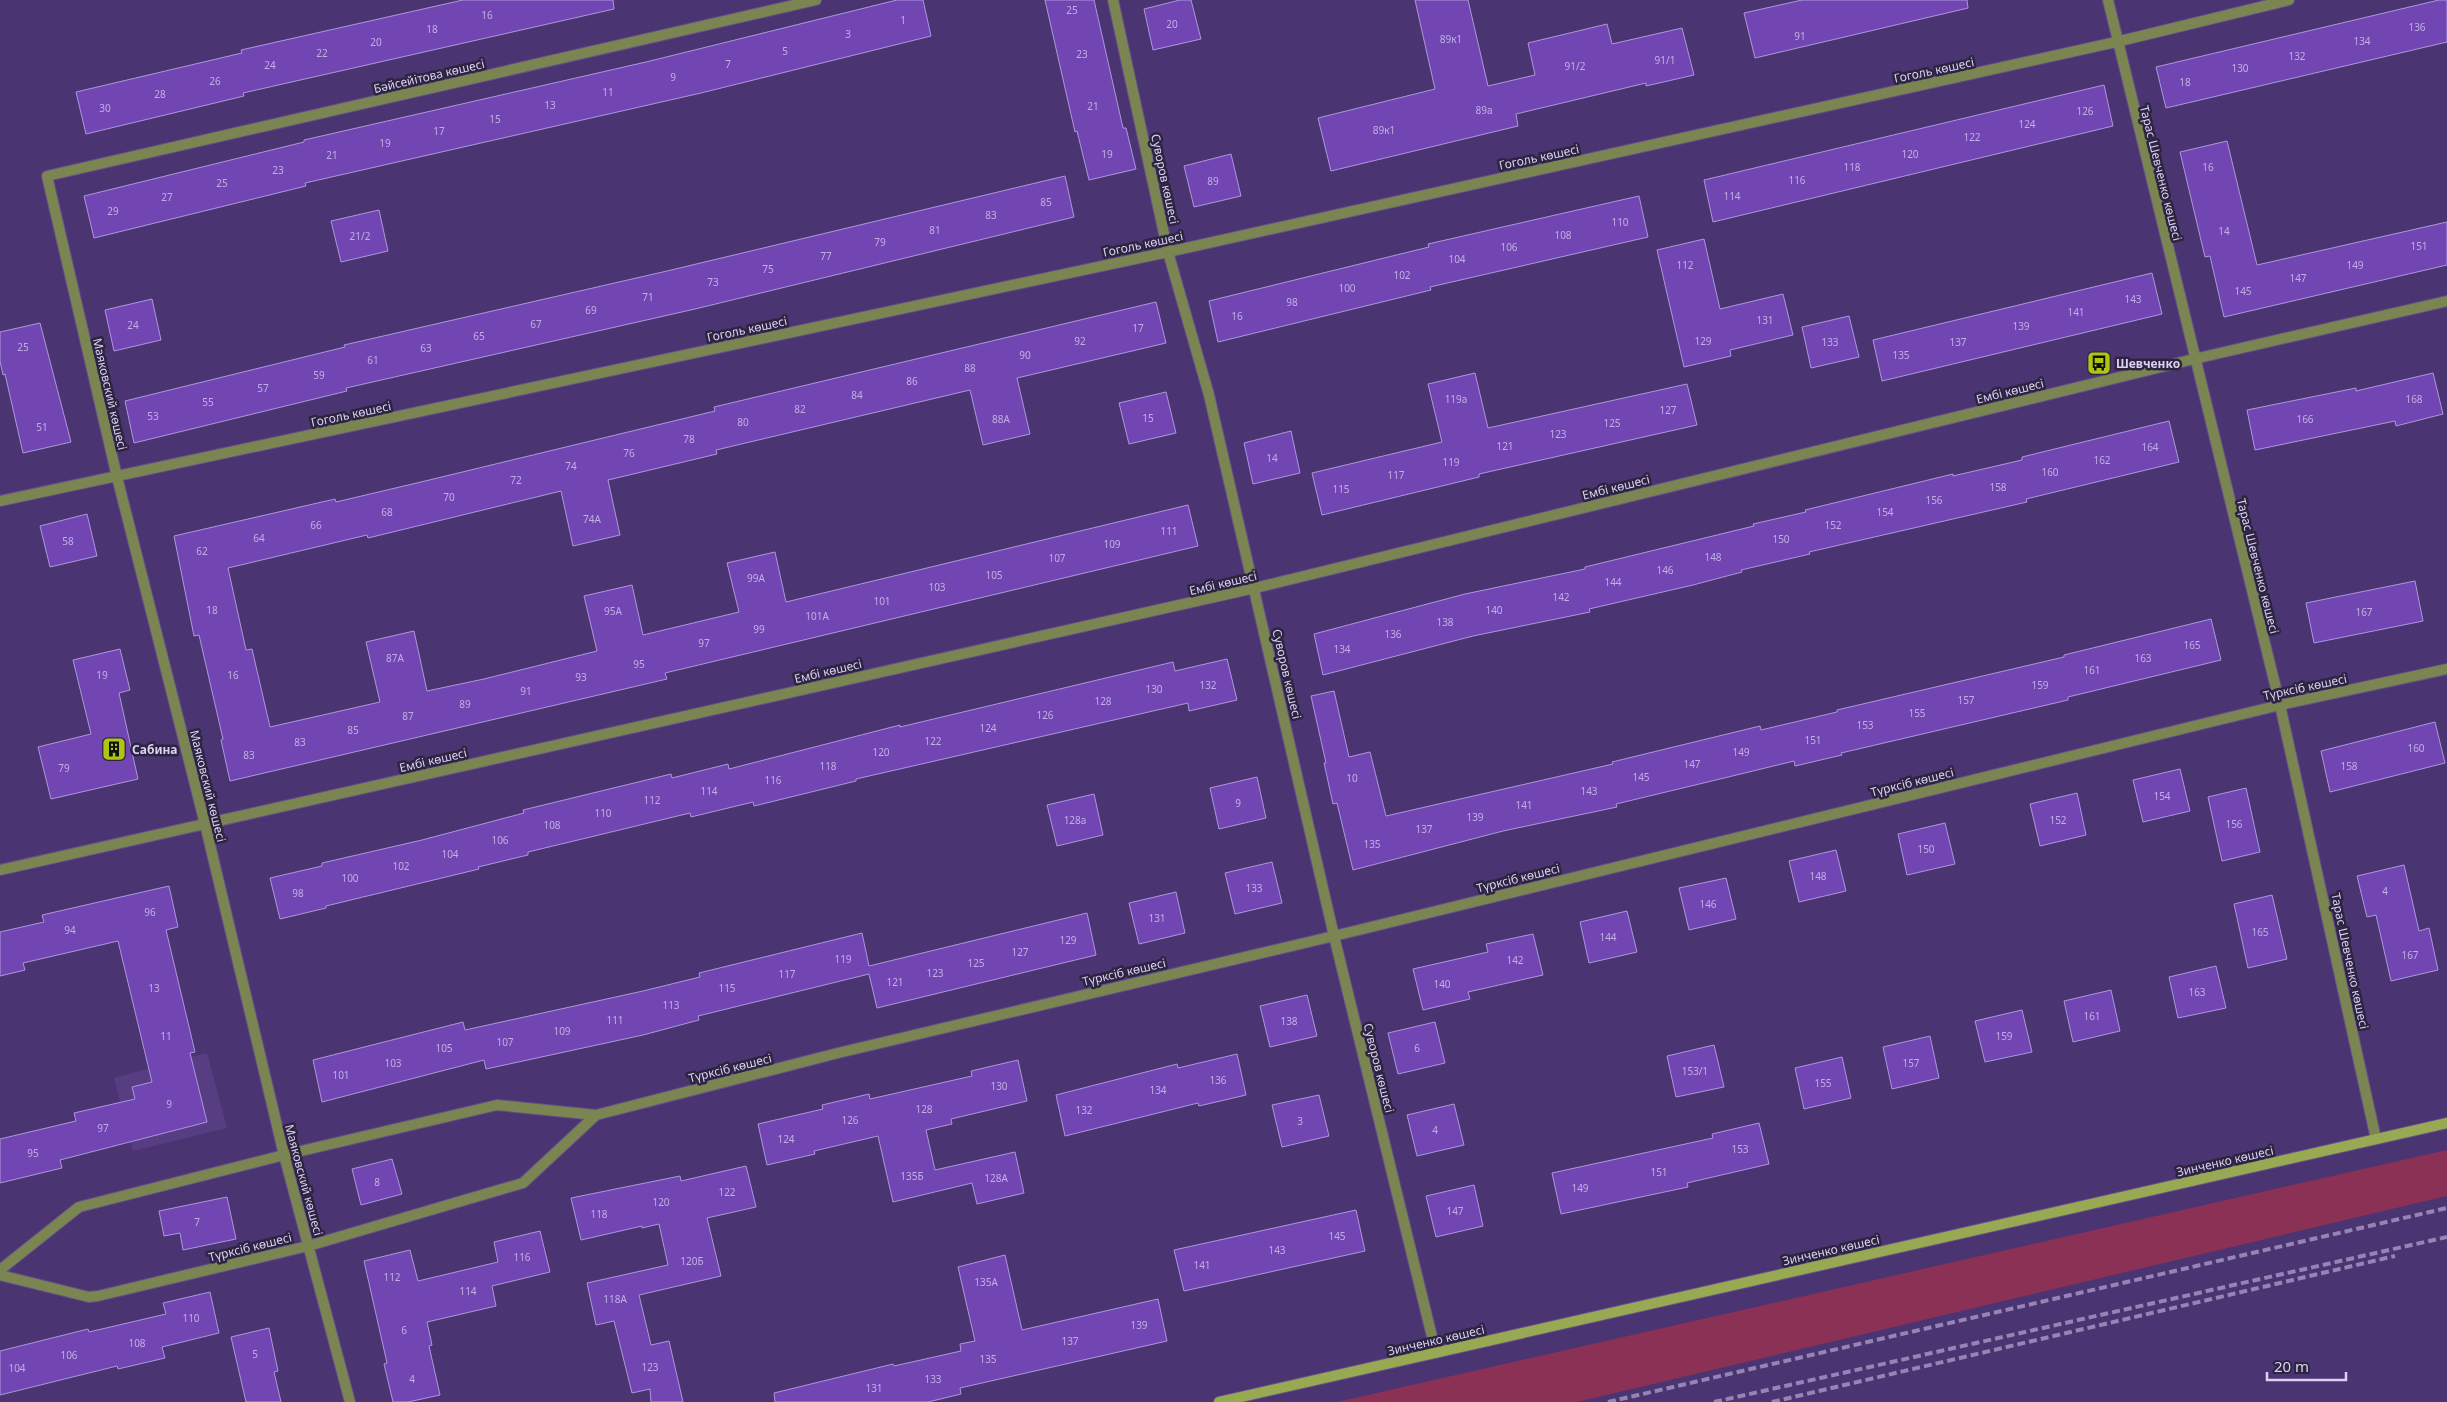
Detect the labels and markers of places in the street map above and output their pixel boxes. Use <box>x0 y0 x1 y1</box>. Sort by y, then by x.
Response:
bus stop icon: Шевченко <box>2086 350 2112 376</box>
place label: Шевченко <box>2116 355 2180 372</box>
building icon: Сабина <box>101 736 127 762</box>
place label: Сабина <box>132 741 178 758</box>

